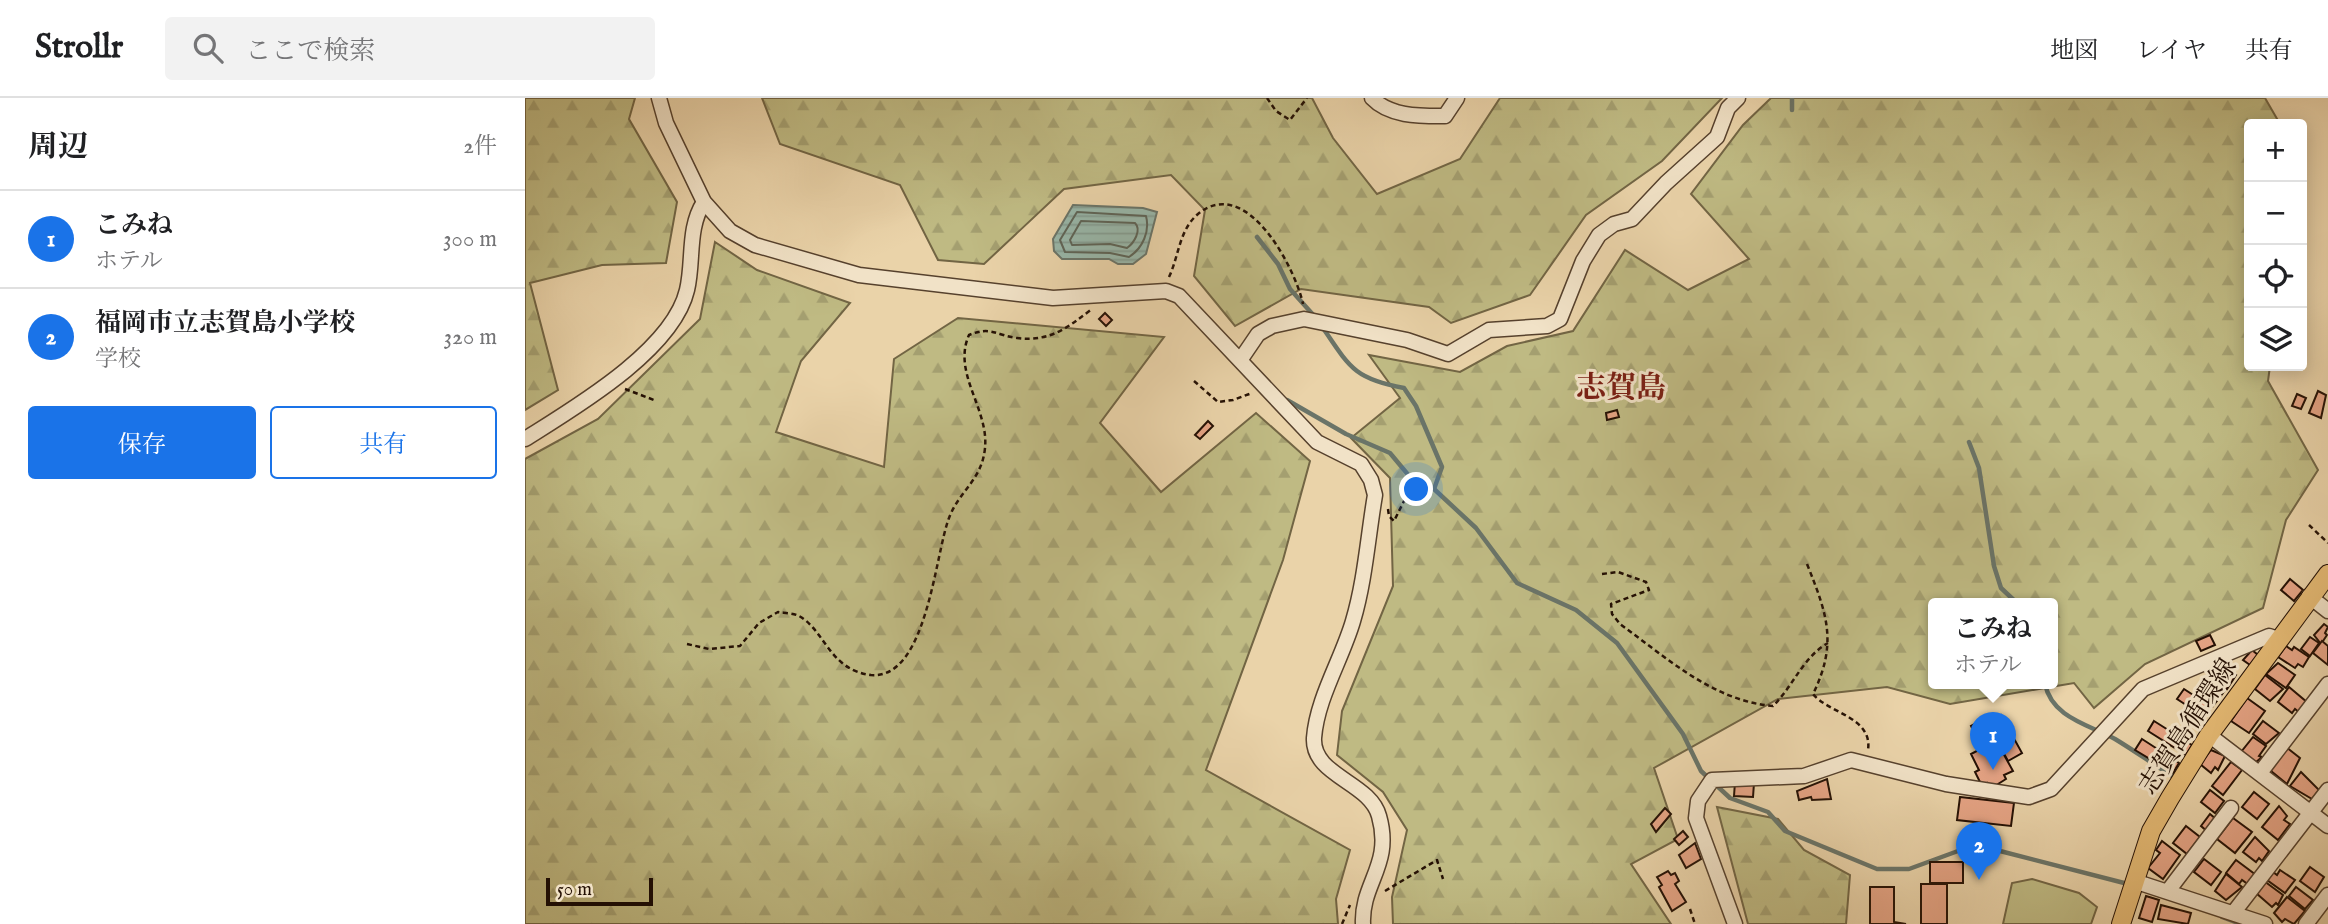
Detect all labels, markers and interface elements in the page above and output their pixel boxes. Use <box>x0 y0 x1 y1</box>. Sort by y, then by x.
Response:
search box <box>165 17 655 80</box>
text: Strollr <box>35 27 123 69</box>
icon: search <box>189 29 227 67</box>
text: ここで検索 <box>245 35 375 68</box>
text: 地図 <box>2050 36 2098 67</box>
text: レイヤ <box>2136 36 2207 67</box>
text: 共有 <box>2245 36 2293 67</box>
map controls <box>2244 119 2307 371</box>
button: + <box>2244 119 2307 182</box>
text: 周辺 <box>28 129 88 167</box>
text: 2件 <box>463 132 497 161</box>
button: − <box>2244 182 2307 245</box>
text: こみね <box>95 209 173 242</box>
text: 1 <box>47 225 55 254</box>
text: 300 m <box>443 225 497 254</box>
button: locate <box>2244 245 2307 308</box>
text: ホテル <box>95 247 163 276</box>
text: 福岡市立志賀島小学校 <box>95 307 355 340</box>
button: layers <box>2244 308 2307 371</box>
text: 2 <box>46 323 56 352</box>
text: 320 m <box>444 323 497 352</box>
text: 学校 <box>95 345 141 374</box>
district label: 志賀島 <box>1576 370 1666 408</box>
button: 保存 <box>28 406 256 479</box>
button: 共有 <box>270 406 497 479</box>
your location <box>1399 472 1433 506</box>
popup <box>1928 598 2058 689</box>
text: こみね <box>1954 613 2032 646</box>
text: ホテル <box>1954 651 2022 680</box>
street label: 志賀島循環線 <box>2132 652 2245 801</box>
pin: 1 <box>1970 712 2016 770</box>
pin: 2 <box>1956 822 2002 880</box>
scale bar <box>546 875 653 907</box>
text: 50 m <box>557 878 592 902</box>

